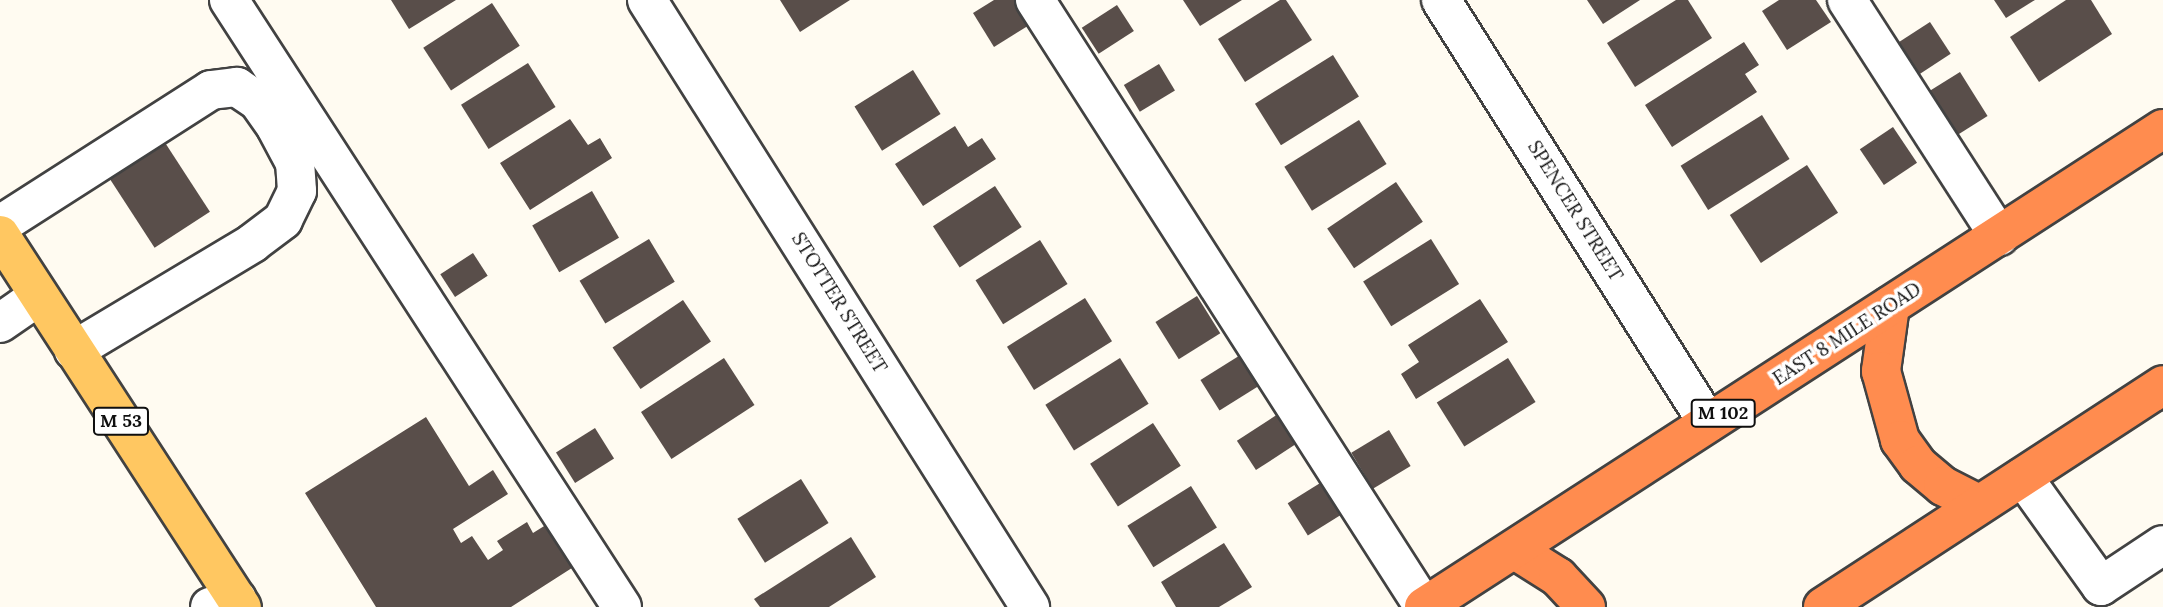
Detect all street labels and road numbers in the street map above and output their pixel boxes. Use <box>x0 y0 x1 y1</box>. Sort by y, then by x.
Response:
street label: SPENCER STREET <box>1523 137 1627 285</box>
street label: STOTTER STREET <box>787 228 891 378</box>
street label: EAST 8 MILE ROAD <box>1769 278 1925 390</box>
road number: M 102 <box>1690 398 1756 428</box>
road number: M 53 <box>91 407 151 436</box>

